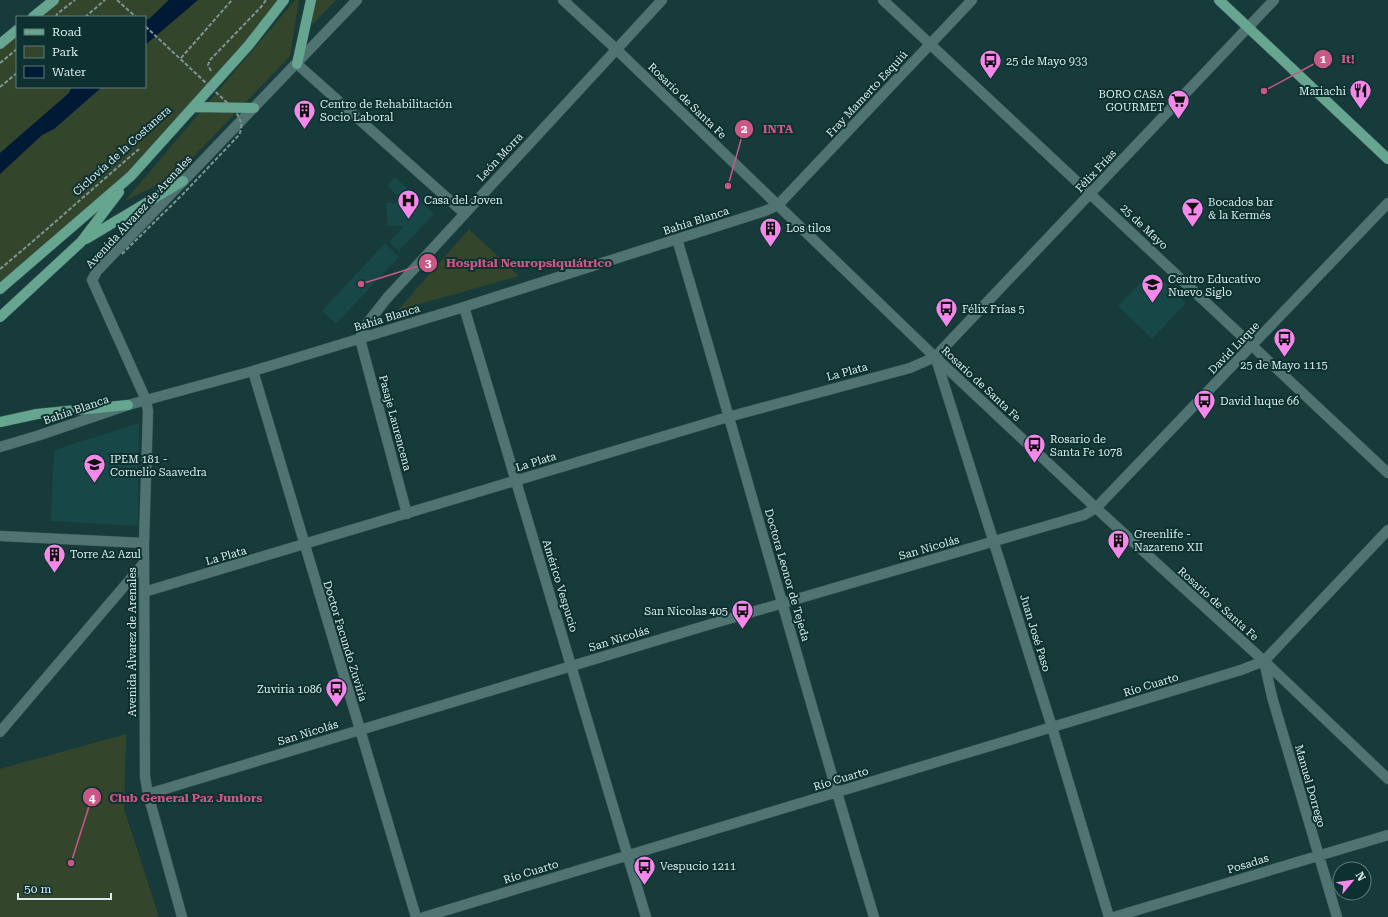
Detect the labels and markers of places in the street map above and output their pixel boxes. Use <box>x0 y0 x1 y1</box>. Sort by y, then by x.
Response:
callout: It! <box>1313 47 1363 71</box>
bus stop icon: 25 de Mayo 933 <box>978 48 1004 81</box>
place label: 25 de Mayo 933 <box>1006 55 1087 68</box>
restaurant icon: Mariachi <box>1348 78 1374 111</box>
place label: Mariachi <box>1299 85 1346 98</box>
supermarket icon: BORO CASA GOURMET <box>1166 87 1192 120</box>
place label: BORO CASA GOURMET <box>1099 88 1164 114</box>
building icon: Centro de Rehabilitación Socio Laboral <box>291 97 317 130</box>
place label: Centro de Rehabilitación Socio Laboral <box>320 98 452 124</box>
callout: INTA <box>734 117 801 141</box>
hospital icon: Casa del Joven <box>395 187 421 220</box>
place label: Casa del Joven <box>424 194 503 207</box>
bar icon: Bocados bar & la Kermés <box>1179 195 1205 228</box>
place label: Bocados bar & la Kermés <box>1208 196 1274 222</box>
building icon: Los tilos <box>758 215 784 248</box>
place label: Los tilos <box>786 222 831 235</box>
callout: Hospital Neuropsiquiátrico <box>418 251 620 275</box>
school or university icon: Centro Educativo Nuevo Siglo <box>1139 272 1165 305</box>
place label: Centro Educativo Nuevo Siglo <box>1168 273 1261 299</box>
bus stop icon: Félix Frías 5 <box>933 296 959 329</box>
place label: Félix Frías 5 <box>962 303 1025 316</box>
bus stop icon: 25 de Mayo 1115 <box>1271 326 1297 359</box>
place label: 25 de Mayo 1115 <box>1240 359 1328 372</box>
bus stop icon: David luque 66 <box>1191 388 1217 421</box>
place label: David luque 66 <box>1220 395 1299 408</box>
bus stop icon: Rosario de Santa Fe 1078 <box>1022 432 1048 465</box>
place label: Rosario de Santa Fe 1078 <box>1050 433 1122 459</box>
school or university icon: IPEM 181 - Cornelio Saavedra <box>82 452 108 485</box>
place label: IPEM 181 - Cornelio Saavedra <box>110 453 207 479</box>
building icon: Greenlife - Nazareno XII <box>1106 527 1132 560</box>
place label: Greenlife - Nazareno XII <box>1134 528 1203 554</box>
building icon: Torre A2 Azul <box>41 541 67 574</box>
place label: Torre A2 Azul <box>70 548 142 561</box>
bus stop icon: San Nicolas 405 <box>730 598 756 631</box>
place label: San Nicolas 405 <box>644 605 728 618</box>
bus stop icon: Zuviria 1086 <box>324 676 350 709</box>
place label: Zuviria 1086 <box>257 683 322 696</box>
callout: Club General Paz Juniors <box>82 785 271 809</box>
bus stop icon: Vespucio 1211 <box>632 853 658 886</box>
place label: Vespucio 1211 <box>660 860 736 873</box>

